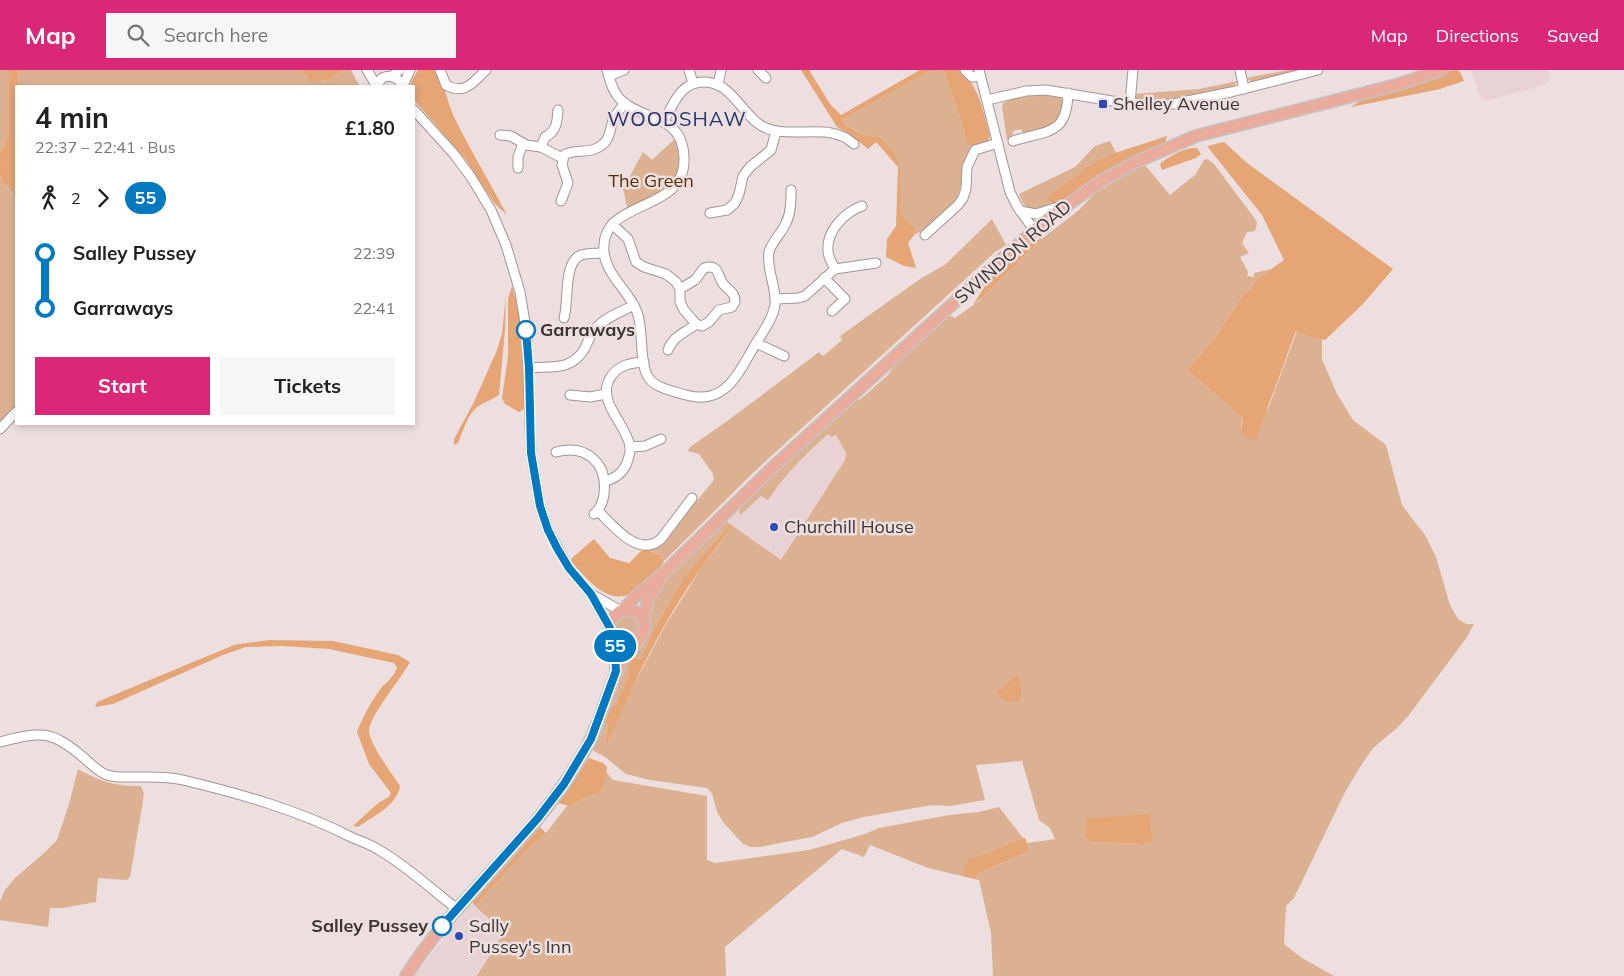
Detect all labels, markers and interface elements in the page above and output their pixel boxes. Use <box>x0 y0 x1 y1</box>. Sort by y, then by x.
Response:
search box <box>106 13 456 58</box>
text: Map <box>25 20 76 50</box>
icon: search <box>124 21 152 49</box>
text: Search here <box>164 23 268 47</box>
text: Map <box>1371 24 1408 47</box>
text: Directions <box>1436 24 1519 47</box>
text: Saved <box>1547 24 1599 47</box>
place label: Shelley Avenue <box>1113 92 1240 115</box>
marker: Shelley Avenue <box>1097 98 1109 110</box>
text: 4 min <box>35 100 109 135</box>
district label: WOODSHAW <box>607 106 747 131</box>
text: £1.80 <box>345 116 395 140</box>
text: 22:37 – 22:41 · Bus <box>35 137 176 157</box>
park label: The Green <box>608 169 694 192</box>
icon: walk <box>35 184 63 212</box>
icon: forward <box>89 184 117 212</box>
text: 55 <box>135 186 156 209</box>
text: 2 <box>71 188 81 208</box>
street label: SWINDON ROAD <box>950 195 1076 309</box>
text: Salley Pussey <box>73 241 196 265</box>
text: 22:39 <box>353 243 395 263</box>
text: Garraways <box>73 296 173 320</box>
text: 22:41 <box>353 298 395 318</box>
place label: Garraways <box>540 318 635 341</box>
marker: Garraways <box>516 320 536 340</box>
button: Start <box>35 357 210 415</box>
button: Tickets <box>220 357 395 415</box>
place label: Churchill House <box>784 515 914 538</box>
marker: Churchill House <box>768 521 780 533</box>
line badge: 55 <box>592 630 638 662</box>
text: 55 <box>604 634 626 657</box>
place label: Salley Pussey <box>311 914 428 937</box>
place label: Sally Pussey's Inn <box>469 914 571 958</box>
marker: Salley Pussey <box>432 916 452 936</box>
marker: Sally Pussey's Inn <box>453 930 465 942</box>

